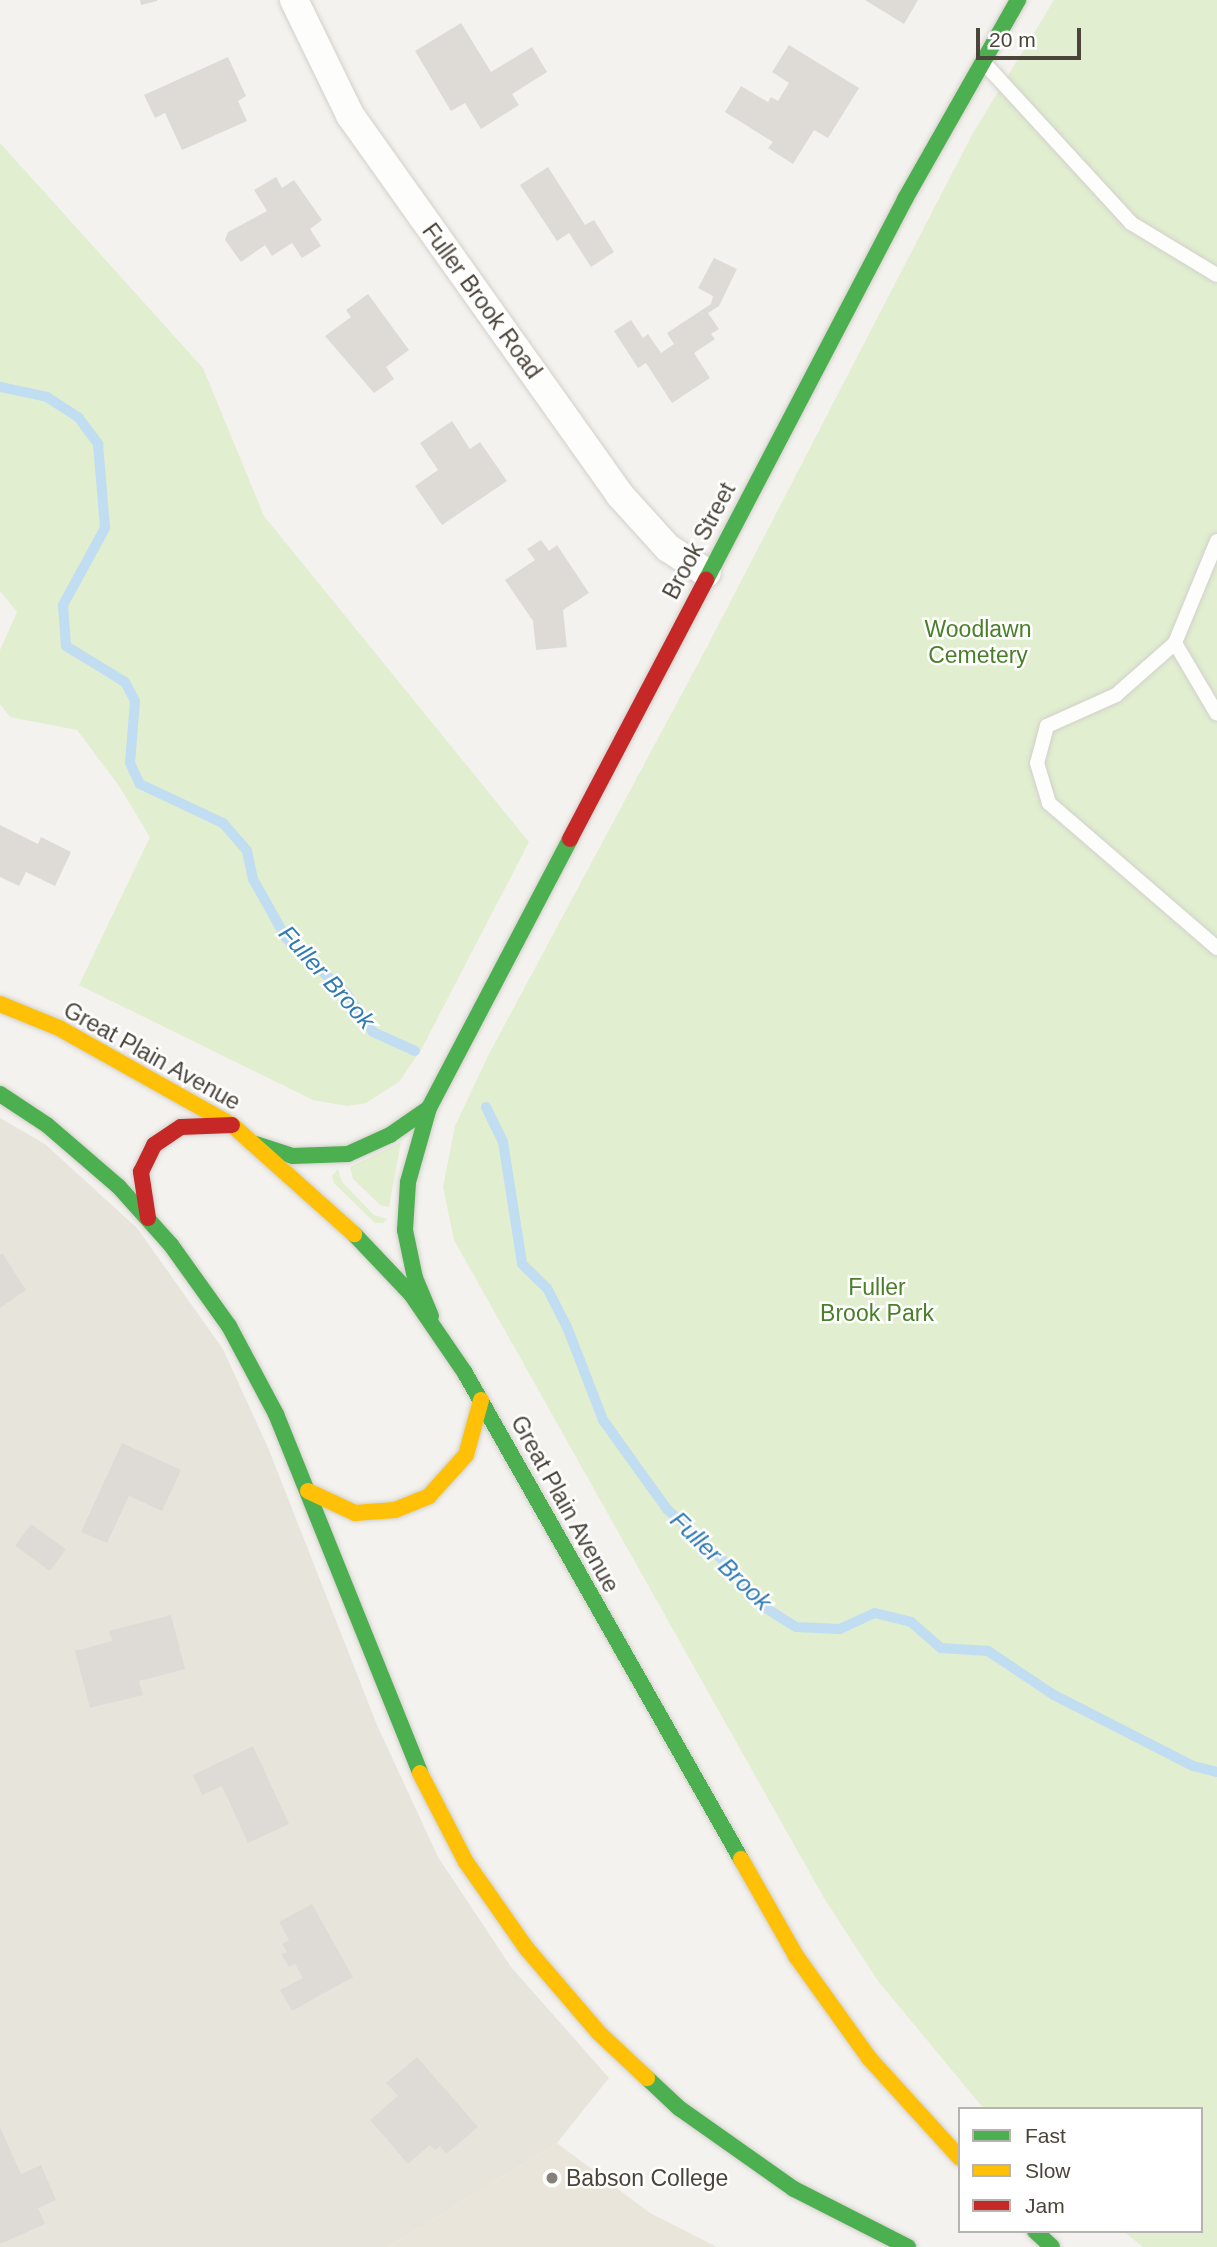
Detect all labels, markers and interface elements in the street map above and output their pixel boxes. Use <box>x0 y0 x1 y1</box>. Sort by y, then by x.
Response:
scale bar <box>979 14 1084 58</box>
text: 20 m <box>989 28 1036 51</box>
street label: Fuller Brook Road <box>416 218 548 384</box>
street label: Brook Street <box>657 478 741 604</box>
park label: Woodlawn Cemetery <box>925 615 1031 669</box>
water label: Fuller Brook <box>273 919 381 1035</box>
street label: Great Plain Avenue <box>58 996 246 1116</box>
park label: Fuller Brook Park <box>820 1273 934 1327</box>
street label: Great Plain Avenue <box>505 1410 625 1598</box>
water label: Fuller Brook <box>664 1506 778 1616</box>
legend <box>958 2107 1203 2233</box>
text: Fast <box>1025 2124 1066 2147</box>
text: Slow <box>1025 2159 1071 2182</box>
place label: Babson College <box>566 2164 728 2192</box>
marker: Babson College <box>544 2170 560 2186</box>
text: Jam <box>1025 2194 1065 2217</box>

